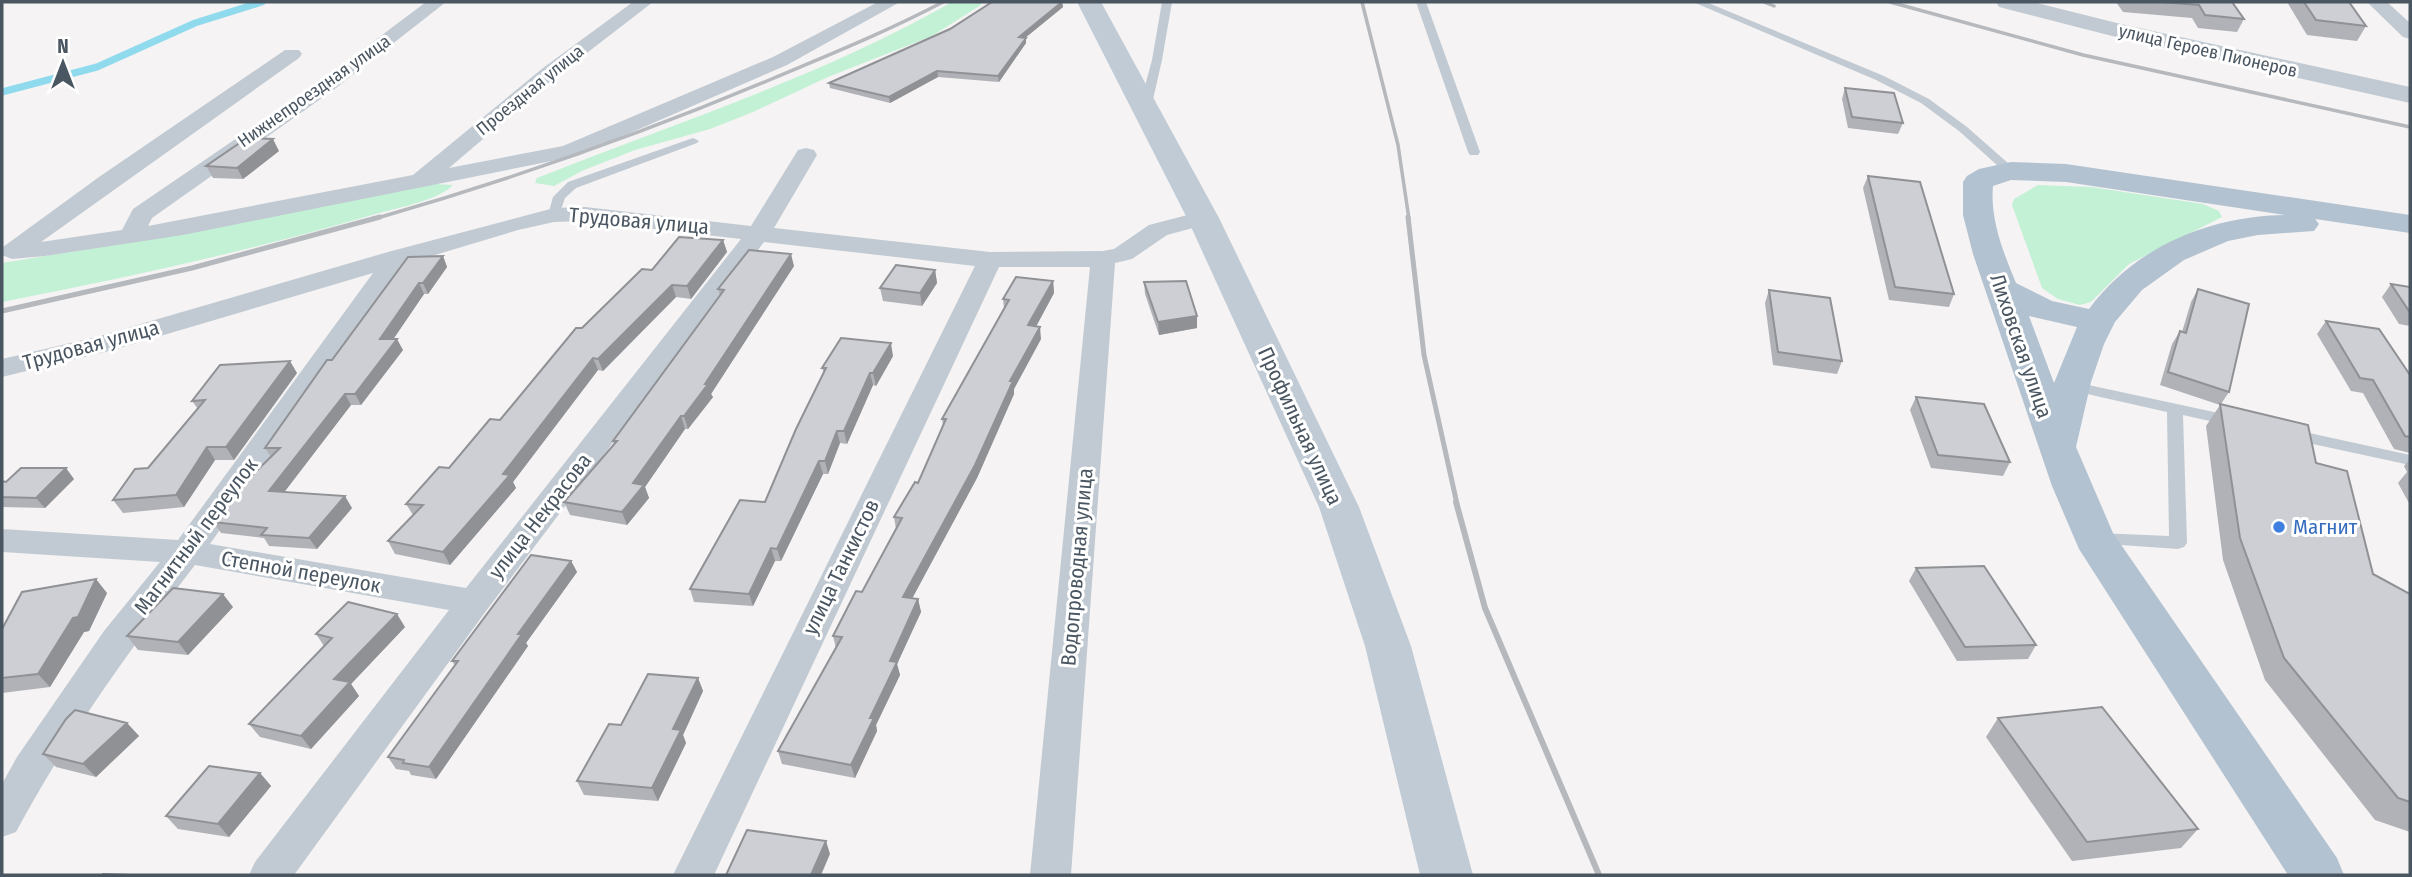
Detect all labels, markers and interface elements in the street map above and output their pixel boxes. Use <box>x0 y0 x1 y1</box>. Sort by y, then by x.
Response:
street label: улица Героев Пионеров <box>2117 20 2299 82</box>
north arrow <box>28 28 98 98</box>
street label: Нижнепроездная улица <box>233 30 395 152</box>
text: N <box>57 35 69 58</box>
street label: Проездная улица <box>472 40 588 140</box>
street label: Трудовая улица <box>568 202 710 240</box>
street label: Лиховская улица <box>1984 270 2058 422</box>
street label: Трудовая улица <box>20 314 162 376</box>
street label: Профильная улица <box>1252 343 1348 509</box>
street label: улица Некрасова <box>483 448 597 584</box>
street label: Магнитный переулок <box>129 452 263 620</box>
street label: Водопроводная улица <box>1055 467 1099 667</box>
street label: улица Танкистов <box>797 495 885 639</box>
place label: Магнит <box>2293 514 2358 540</box>
marker: Магнит <box>2271 519 2287 535</box>
street label: Степной переулок <box>219 545 383 599</box>

